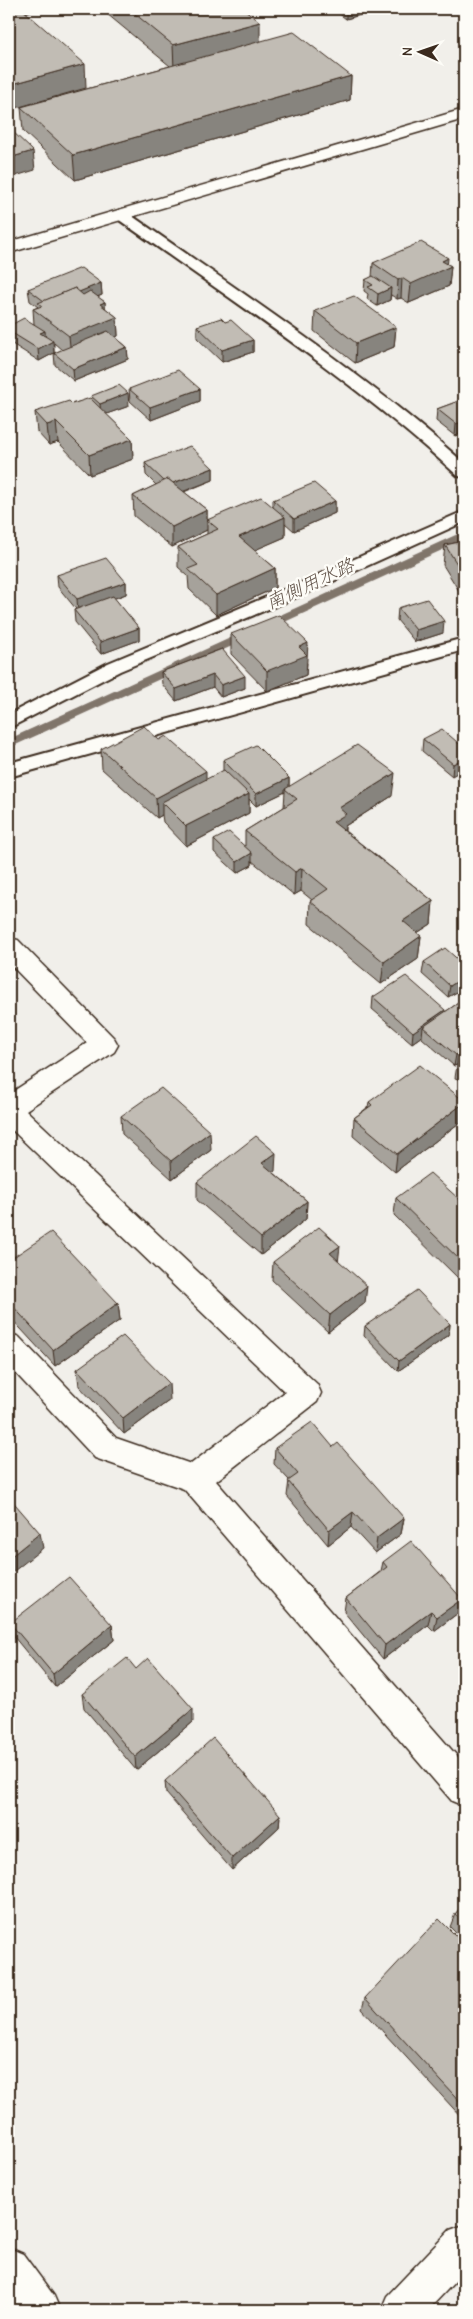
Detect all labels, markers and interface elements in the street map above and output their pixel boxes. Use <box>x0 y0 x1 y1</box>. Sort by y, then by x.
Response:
north arrow <box>396 28 446 78</box>
text: N <box>399 47 416 56</box>
water label: 南側用水路 <box>262 554 359 614</box>

